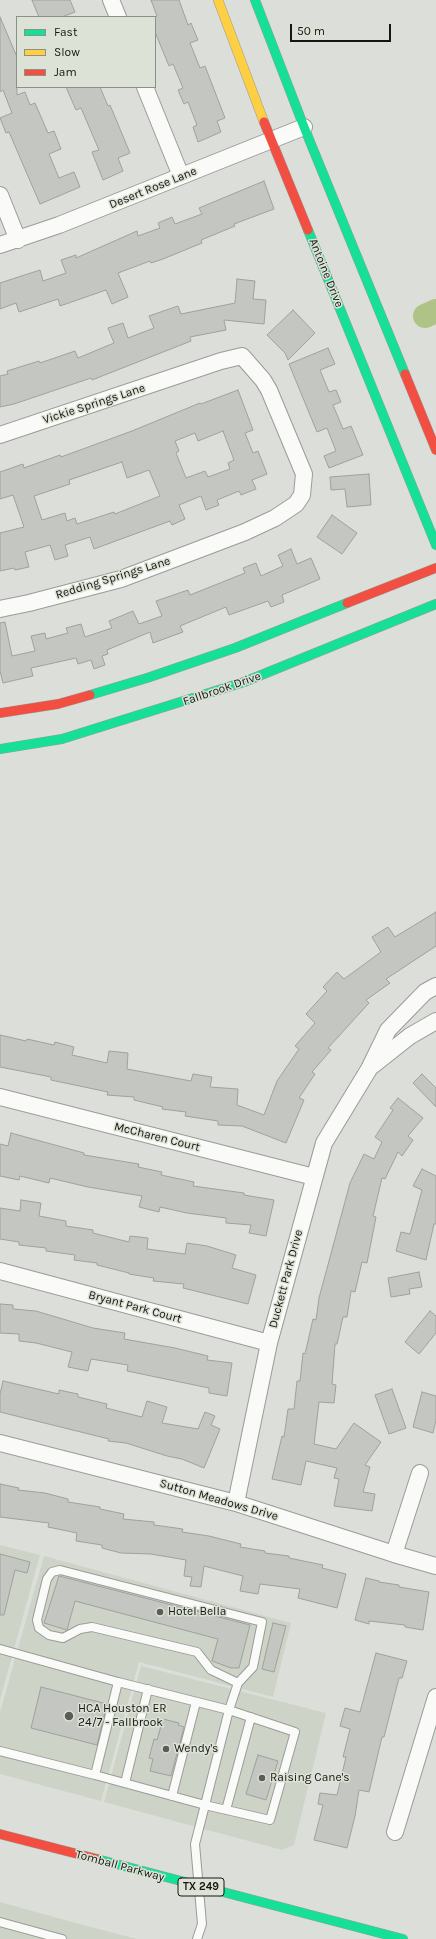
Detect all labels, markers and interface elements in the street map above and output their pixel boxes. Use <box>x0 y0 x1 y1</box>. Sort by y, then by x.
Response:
legend <box>16 16 156 88</box>
scale bar <box>292 16 393 42</box>
text: 50 m <box>297 24 325 38</box>
text: Fast <box>54 25 77 39</box>
text: Slow <box>54 45 80 59</box>
text: Jam <box>54 65 77 79</box>
street label: Desert Rose Lane <box>107 164 199 212</box>
street label: Antoine Drive <box>306 236 346 310</box>
street label: Vickie Springs Lane <box>41 381 147 427</box>
street label: Redding Springs Lane <box>54 554 172 602</box>
street label: Fallbrook Drive <box>181 669 263 709</box>
street label: McCharen Court <box>112 1119 202 1155</box>
street label: Duckett Park Drive <box>266 1228 306 1330</box>
street label: Bryant Park Court <box>87 1288 183 1326</box>
street label: Sutton Meadows Drive <box>158 1476 280 1524</box>
place label: Hotel Bella <box>168 1605 226 1619</box>
marker: Hotel Bella <box>155 1607 165 1617</box>
place label: HCA Houston ER 24/7 - Fallbrook <box>78 1702 167 1730</box>
marker: HCA Houston ER 24/7 - Fallbrook <box>63 1710 75 1722</box>
place label: Wendy's <box>174 1742 218 1756</box>
marker: Wendy's <box>161 1744 171 1754</box>
place label: Raising Cane's <box>270 1771 350 1785</box>
marker: Raising Cane's <box>257 1773 267 1783</box>
street label: Tomball Parkway <box>74 1847 166 1885</box>
road number: TX 249 <box>178 1878 224 1896</box>

